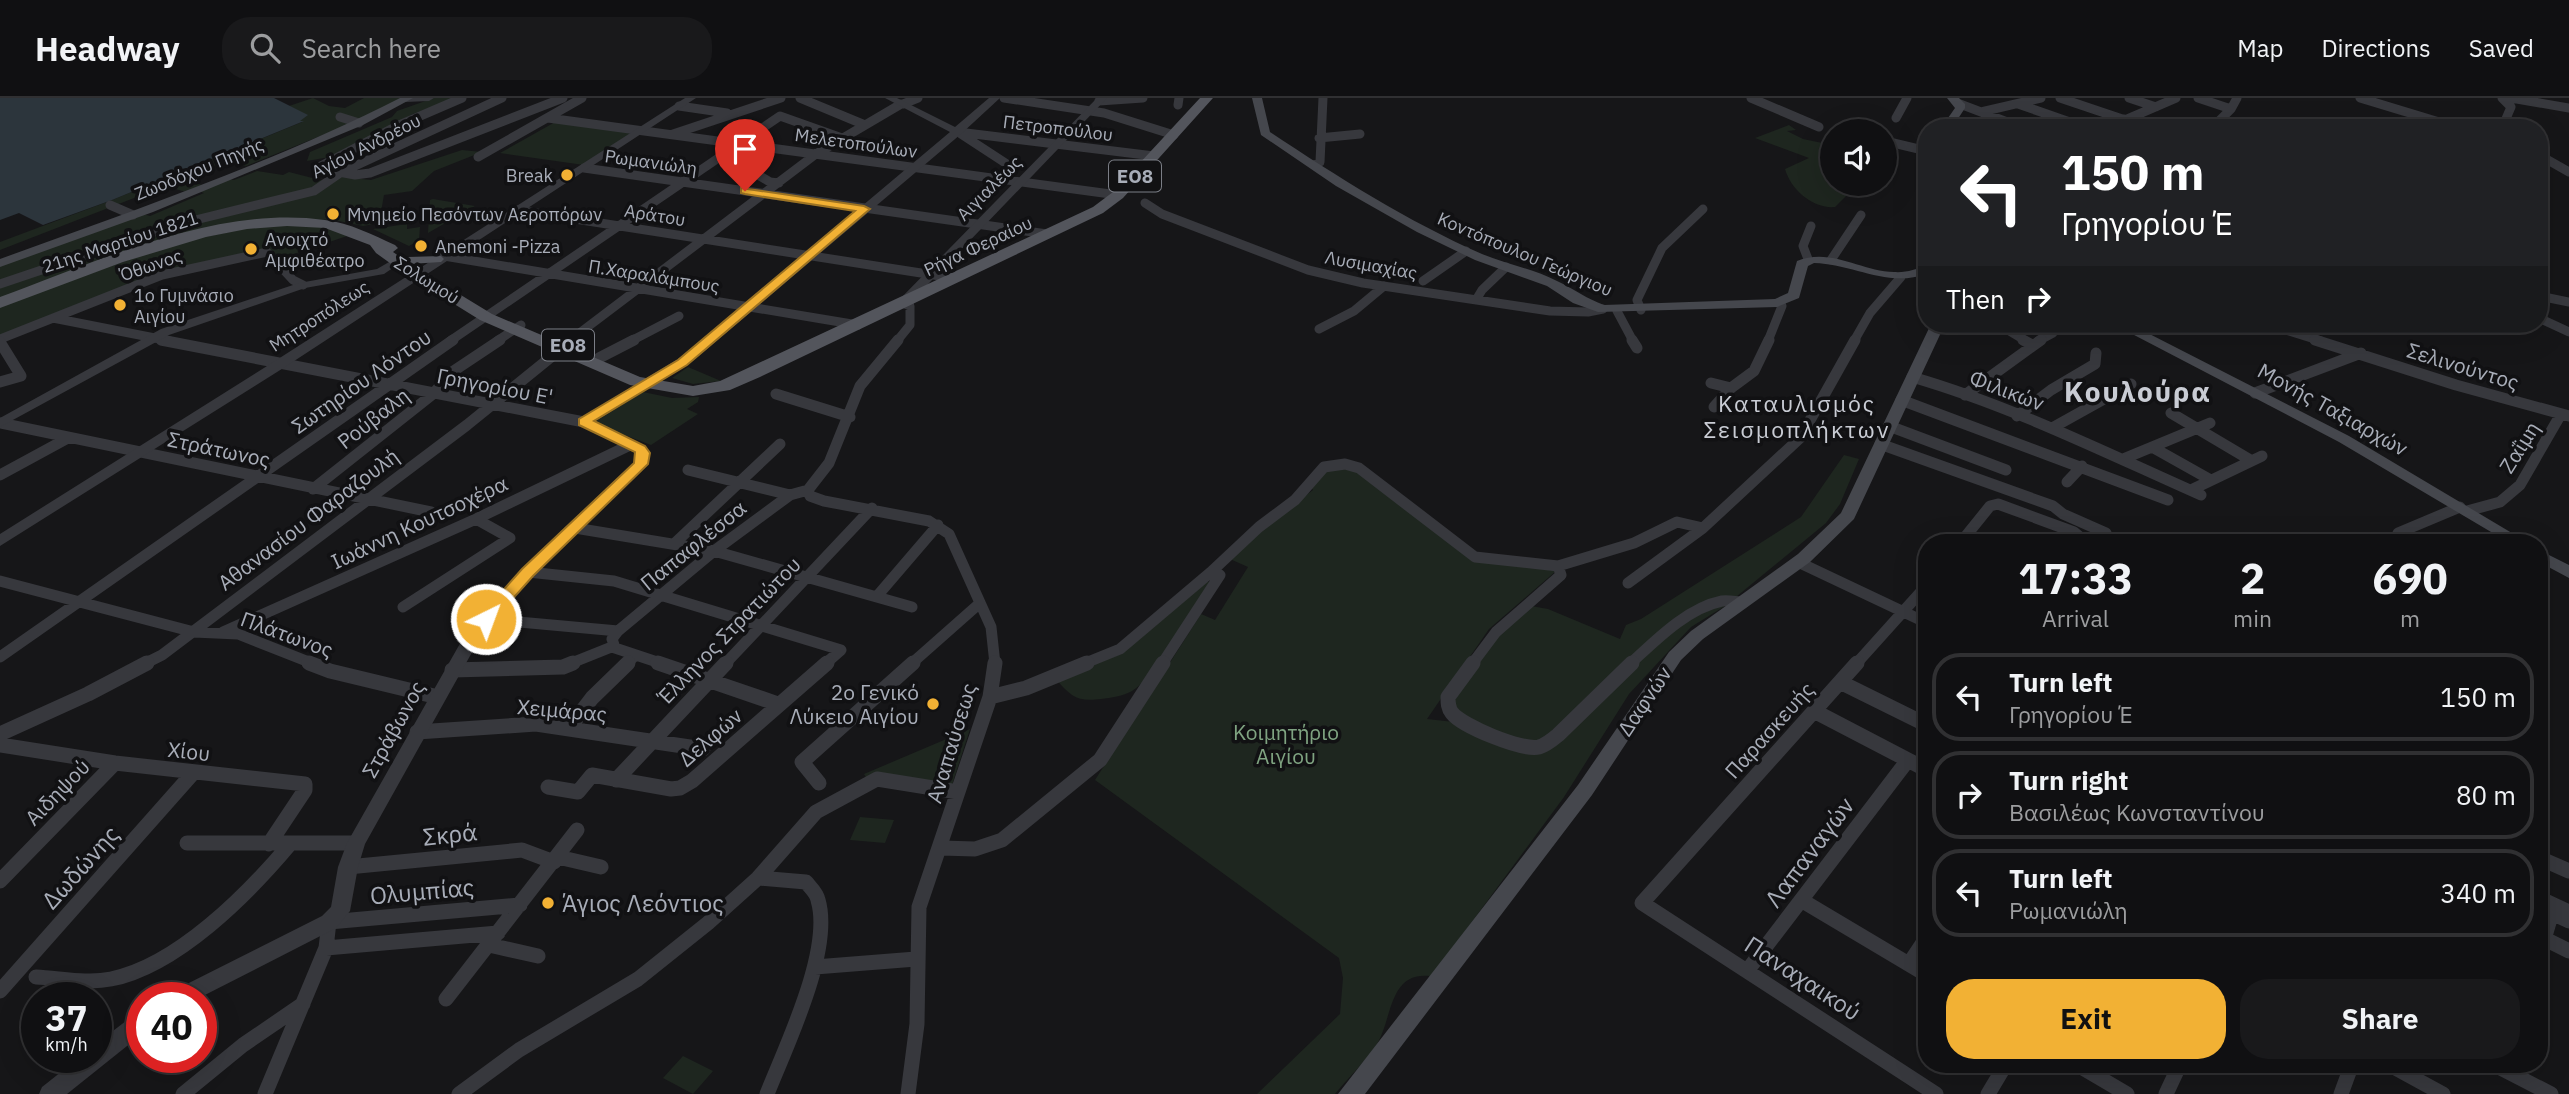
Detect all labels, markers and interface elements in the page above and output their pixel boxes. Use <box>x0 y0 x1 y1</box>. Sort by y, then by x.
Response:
search box <box>222 17 712 80</box>
text: Headway <box>35 27 180 70</box>
icon: search <box>246 29 284 67</box>
text: Search here <box>302 31 441 65</box>
text: Map <box>2237 32 2283 64</box>
text: Directions <box>2321 32 2431 64</box>
text: Saved <box>2469 32 2534 64</box>
street label: Αγίου Ανδρέου <box>307 109 425 183</box>
street label: Πετροπούλου <box>1002 110 1114 146</box>
pin <box>715 119 775 191</box>
map controls <box>1820 119 1897 196</box>
button: sound <box>1820 119 1897 196</box>
street label: Μελετοπούλων <box>793 123 919 163</box>
icon: arrive <box>726 130 764 168</box>
street label: Ζωοδόχου Πηγής <box>131 132 267 205</box>
text: 150 m <box>2061 140 2205 203</box>
street label: Ρωμανιώλη <box>603 144 699 180</box>
icon: left <box>1946 147 2037 238</box>
street label: Αιγιαλέως <box>952 150 1027 225</box>
road number: ΕΟ8 <box>1109 160 1161 192</box>
place label: Break <box>506 164 554 187</box>
marker: Break <box>559 167 575 183</box>
street label: Αράτου <box>623 199 687 231</box>
text: Γρηγορίου Έ <box>2061 202 2233 244</box>
place label: Μνημείο Πεσόντων Αεροπόρων <box>347 203 602 226</box>
street label: 21ης Μαρτίου 1821 <box>39 206 201 278</box>
marker: Μνημείο Πεσόντων Αεροπόρων <box>325 206 341 222</box>
street label: Κοντόπουλου Γεώργιου <box>1434 207 1616 301</box>
street label: Ρήγα Φεραίου <box>920 211 1036 281</box>
place label: Aνοιχτό Aμφιθέατρο <box>265 228 365 272</box>
place label: Anemoni -Pizza <box>435 235 561 258</box>
marker: Anemoni -Pizza <box>413 238 429 254</box>
marker: Aνοιχτό Aμφιθέατρο <box>243 241 259 257</box>
street label: Όθωνος <box>116 244 185 287</box>
street label: Λυσιμαχίας <box>1323 246 1419 284</box>
street label: Σολωμού <box>390 251 464 309</box>
street label: Π.Χαραλάμπους <box>587 254 722 298</box>
street label: Μητροπόλεως <box>265 275 373 357</box>
icon: right <box>2019 280 2057 318</box>
text: Then <box>1946 282 2005 316</box>
place label: 1ο Γυμνάσιο Αιγίου <box>134 284 234 328</box>
marker: 1ο Γυμνάσιο Αιγίου <box>112 297 128 313</box>
street label: Σωτηρίου Λόντου <box>286 322 436 440</box>
road number: ΕΟ8 <box>542 330 594 360</box>
street label: Σελινούντος <box>2404 336 2522 396</box>
street label: Μονής Ταξιαρχών <box>2253 356 2413 462</box>
street label: Γρηγορίου Ε' <box>435 361 555 411</box>
street label: Φιλικών <box>1966 363 2049 417</box>
district label: Κουλούρα <box>2064 373 2212 410</box>
street label: Ρούβαλη <box>331 381 415 455</box>
district label: Καταυλισμός Σεισμοπλήκτων <box>1704 388 1890 444</box>
street label: Ζαΐμη <box>2492 416 2546 478</box>
street label: Στράτωνος <box>165 425 273 473</box>
street label: Αθανασίου Φαραζουλή <box>212 442 404 596</box>
street label: Ιωάννη Κουτσοχέρα <box>326 469 512 575</box>
street label: Παπαφλέσσα <box>634 494 752 596</box>
street label: Έλληνος Στρατιώτου <box>651 550 807 710</box>
text: 17:33 <box>2018 551 2133 606</box>
text: 2 <box>2240 551 2265 606</box>
text: 690 <box>2372 551 2448 606</box>
position arrow <box>449 582 523 656</box>
text: Arrival <box>2042 603 2109 633</box>
text: min <box>2233 603 2272 633</box>
text: m <box>2400 603 2420 633</box>
street label: Πλάτωνος <box>237 604 337 664</box>
street label: Δαφνών <box>1610 660 1678 741</box>
text: Turn left <box>2009 665 2112 699</box>
street label: Στράβωνος <box>355 676 431 782</box>
street label: Παρασκευής <box>1718 676 1820 784</box>
place label: 2ο Γενικό Λύκειο Αιγίου <box>789 678 919 730</box>
icon: left <box>1950 678 1988 716</box>
street label: Αναπαύσεως <box>919 680 983 806</box>
text: 150 m <box>2440 680 2516 714</box>
street label: Χειμάρας <box>516 692 608 728</box>
marker: 2ο Γενικό Λύκειο Αιγίου <box>925 696 941 712</box>
text: Γρηγορίου Έ <box>2009 699 2133 729</box>
street label: Δελφών <box>672 701 748 772</box>
park label: Κοιμητήριο Αιγίου <box>1233 718 1339 770</box>
street label: Χίου <box>166 735 212 767</box>
street label: Αιδηψού <box>18 753 96 831</box>
text: Turn right <box>2009 763 2128 797</box>
icon: right <box>1950 776 1988 814</box>
text: 80 m <box>2456 778 2516 812</box>
street label: Λαπαναγών <box>1757 790 1861 914</box>
text: Βασιλέως Κωνσταντίνου <box>2009 797 2265 827</box>
street label: Σκρά <box>421 815 479 853</box>
street label: Δωδώνης <box>34 818 126 916</box>
text: Turn left <box>2009 861 2112 895</box>
street label: Ολυμπίας <box>369 871 475 911</box>
icon: left <box>1950 874 1988 912</box>
text: 340 m <box>2440 876 2516 910</box>
place label: Άγιος Λεόντιος <box>562 887 724 919</box>
marker: Άγιος Λεόντιος <box>540 895 556 911</box>
text: Ρωμανιώλη <box>2009 895 2128 925</box>
street label: Παναχαικού <box>1739 928 1867 1028</box>
button: Exit <box>1946 979 2226 1059</box>
button: Share <box>2240 979 2520 1059</box>
speed limit sign: 40 <box>126 982 217 1073</box>
text: 37 <box>45 995 88 1041</box>
text: km/h <box>45 1033 88 1056</box>

